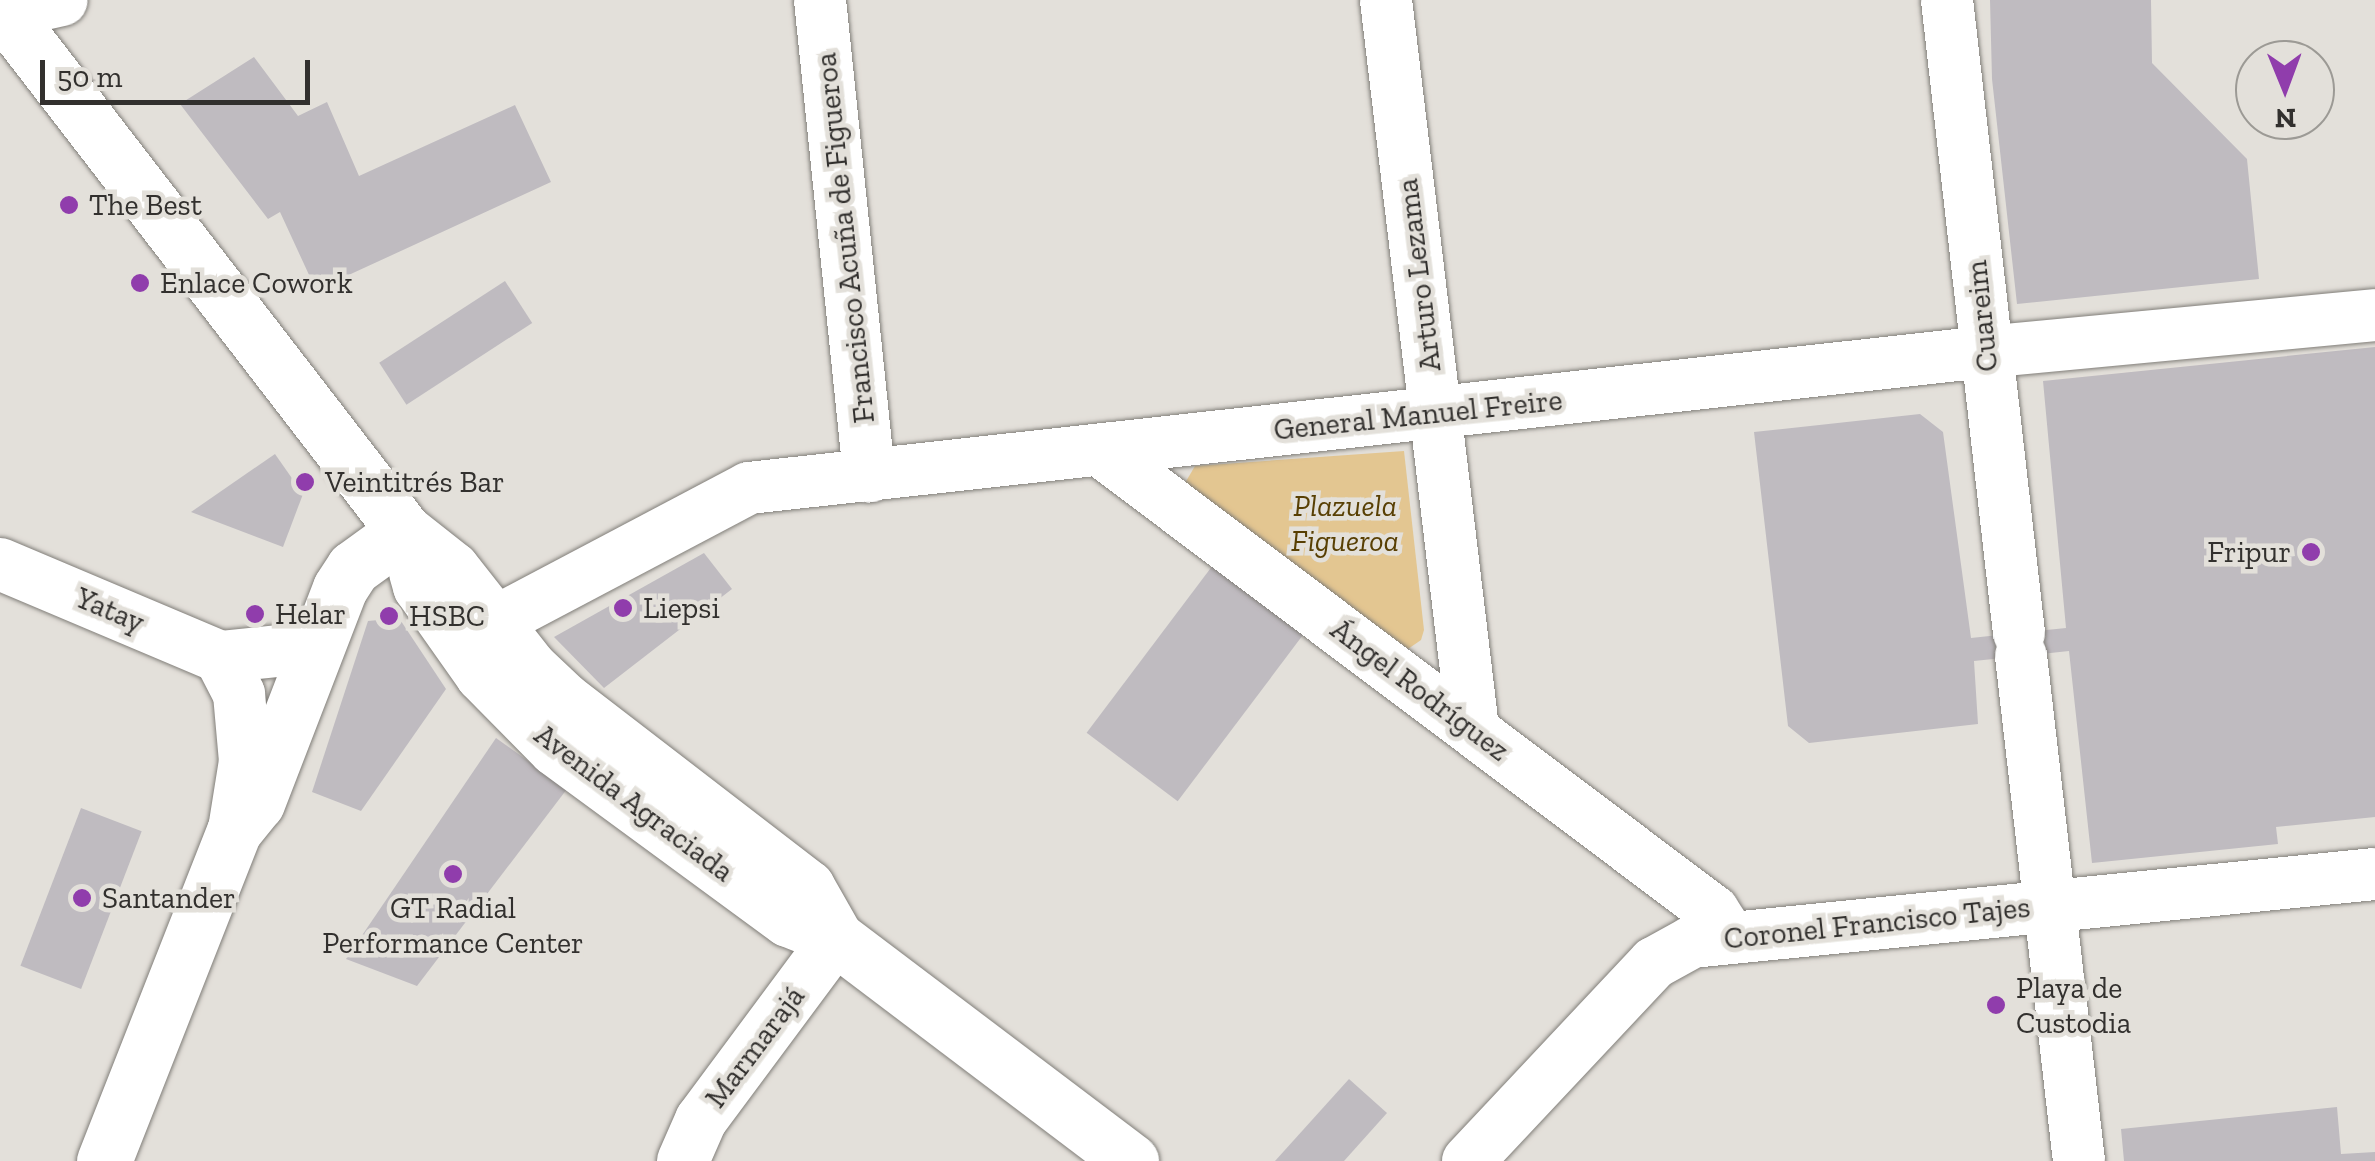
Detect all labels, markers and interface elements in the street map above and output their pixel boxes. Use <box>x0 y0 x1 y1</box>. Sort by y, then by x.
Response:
scale bar <box>45 40 315 102</box>
north arrow <box>2235 40 2335 140</box>
street label: Francisco Acuña de Figueroa <box>808 51 882 425</box>
text: 50 m <box>57 59 122 95</box>
text: N <box>2275 102 2296 135</box>
street label: Arturo Lezama <box>1389 177 1449 373</box>
place label: The Best <box>89 187 202 223</box>
marker: The Best <box>58 194 80 216</box>
street label: Cuareim <box>1958 259 2006 373</box>
place label: Enlace Cowork <box>160 265 353 301</box>
marker: Enlace Cowork <box>129 272 151 294</box>
street label: General Manuel Freire <box>1272 382 1564 448</box>
place label: Veintitrés Bar <box>325 464 505 500</box>
marker: Veintitrés Bar <box>294 471 316 493</box>
park label: Plazuela Figueroa <box>1291 488 1399 558</box>
place label: Fripur <box>2207 534 2291 570</box>
marker: Fripur <box>2300 541 2322 563</box>
street label: Yatay <box>70 580 150 640</box>
place label: Liepsi <box>643 590 720 626</box>
place label: Helar <box>275 596 346 632</box>
marker: Liepsi <box>612 597 634 619</box>
place label: HSBC <box>409 598 485 634</box>
marker: Helar <box>244 603 266 625</box>
marker: HSBC <box>378 605 400 627</box>
street label: Ángel Rodríguez <box>1324 611 1516 769</box>
street label: Avenida Agraciada <box>527 716 741 890</box>
marker: GT Radial Performance Center <box>442 863 464 885</box>
place label: Santander <box>102 880 236 916</box>
marker: Santander <box>71 887 93 909</box>
street label: Coronel Francisco Tajes <box>1722 889 2032 957</box>
place label: GT Radial Performance Center <box>322 890 584 960</box>
place label: Playa de Custodia <box>2016 970 2131 1040</box>
street label: Marmarajá <box>698 979 812 1115</box>
marker: Playa de Custodia <box>1985 994 2007 1016</box>

